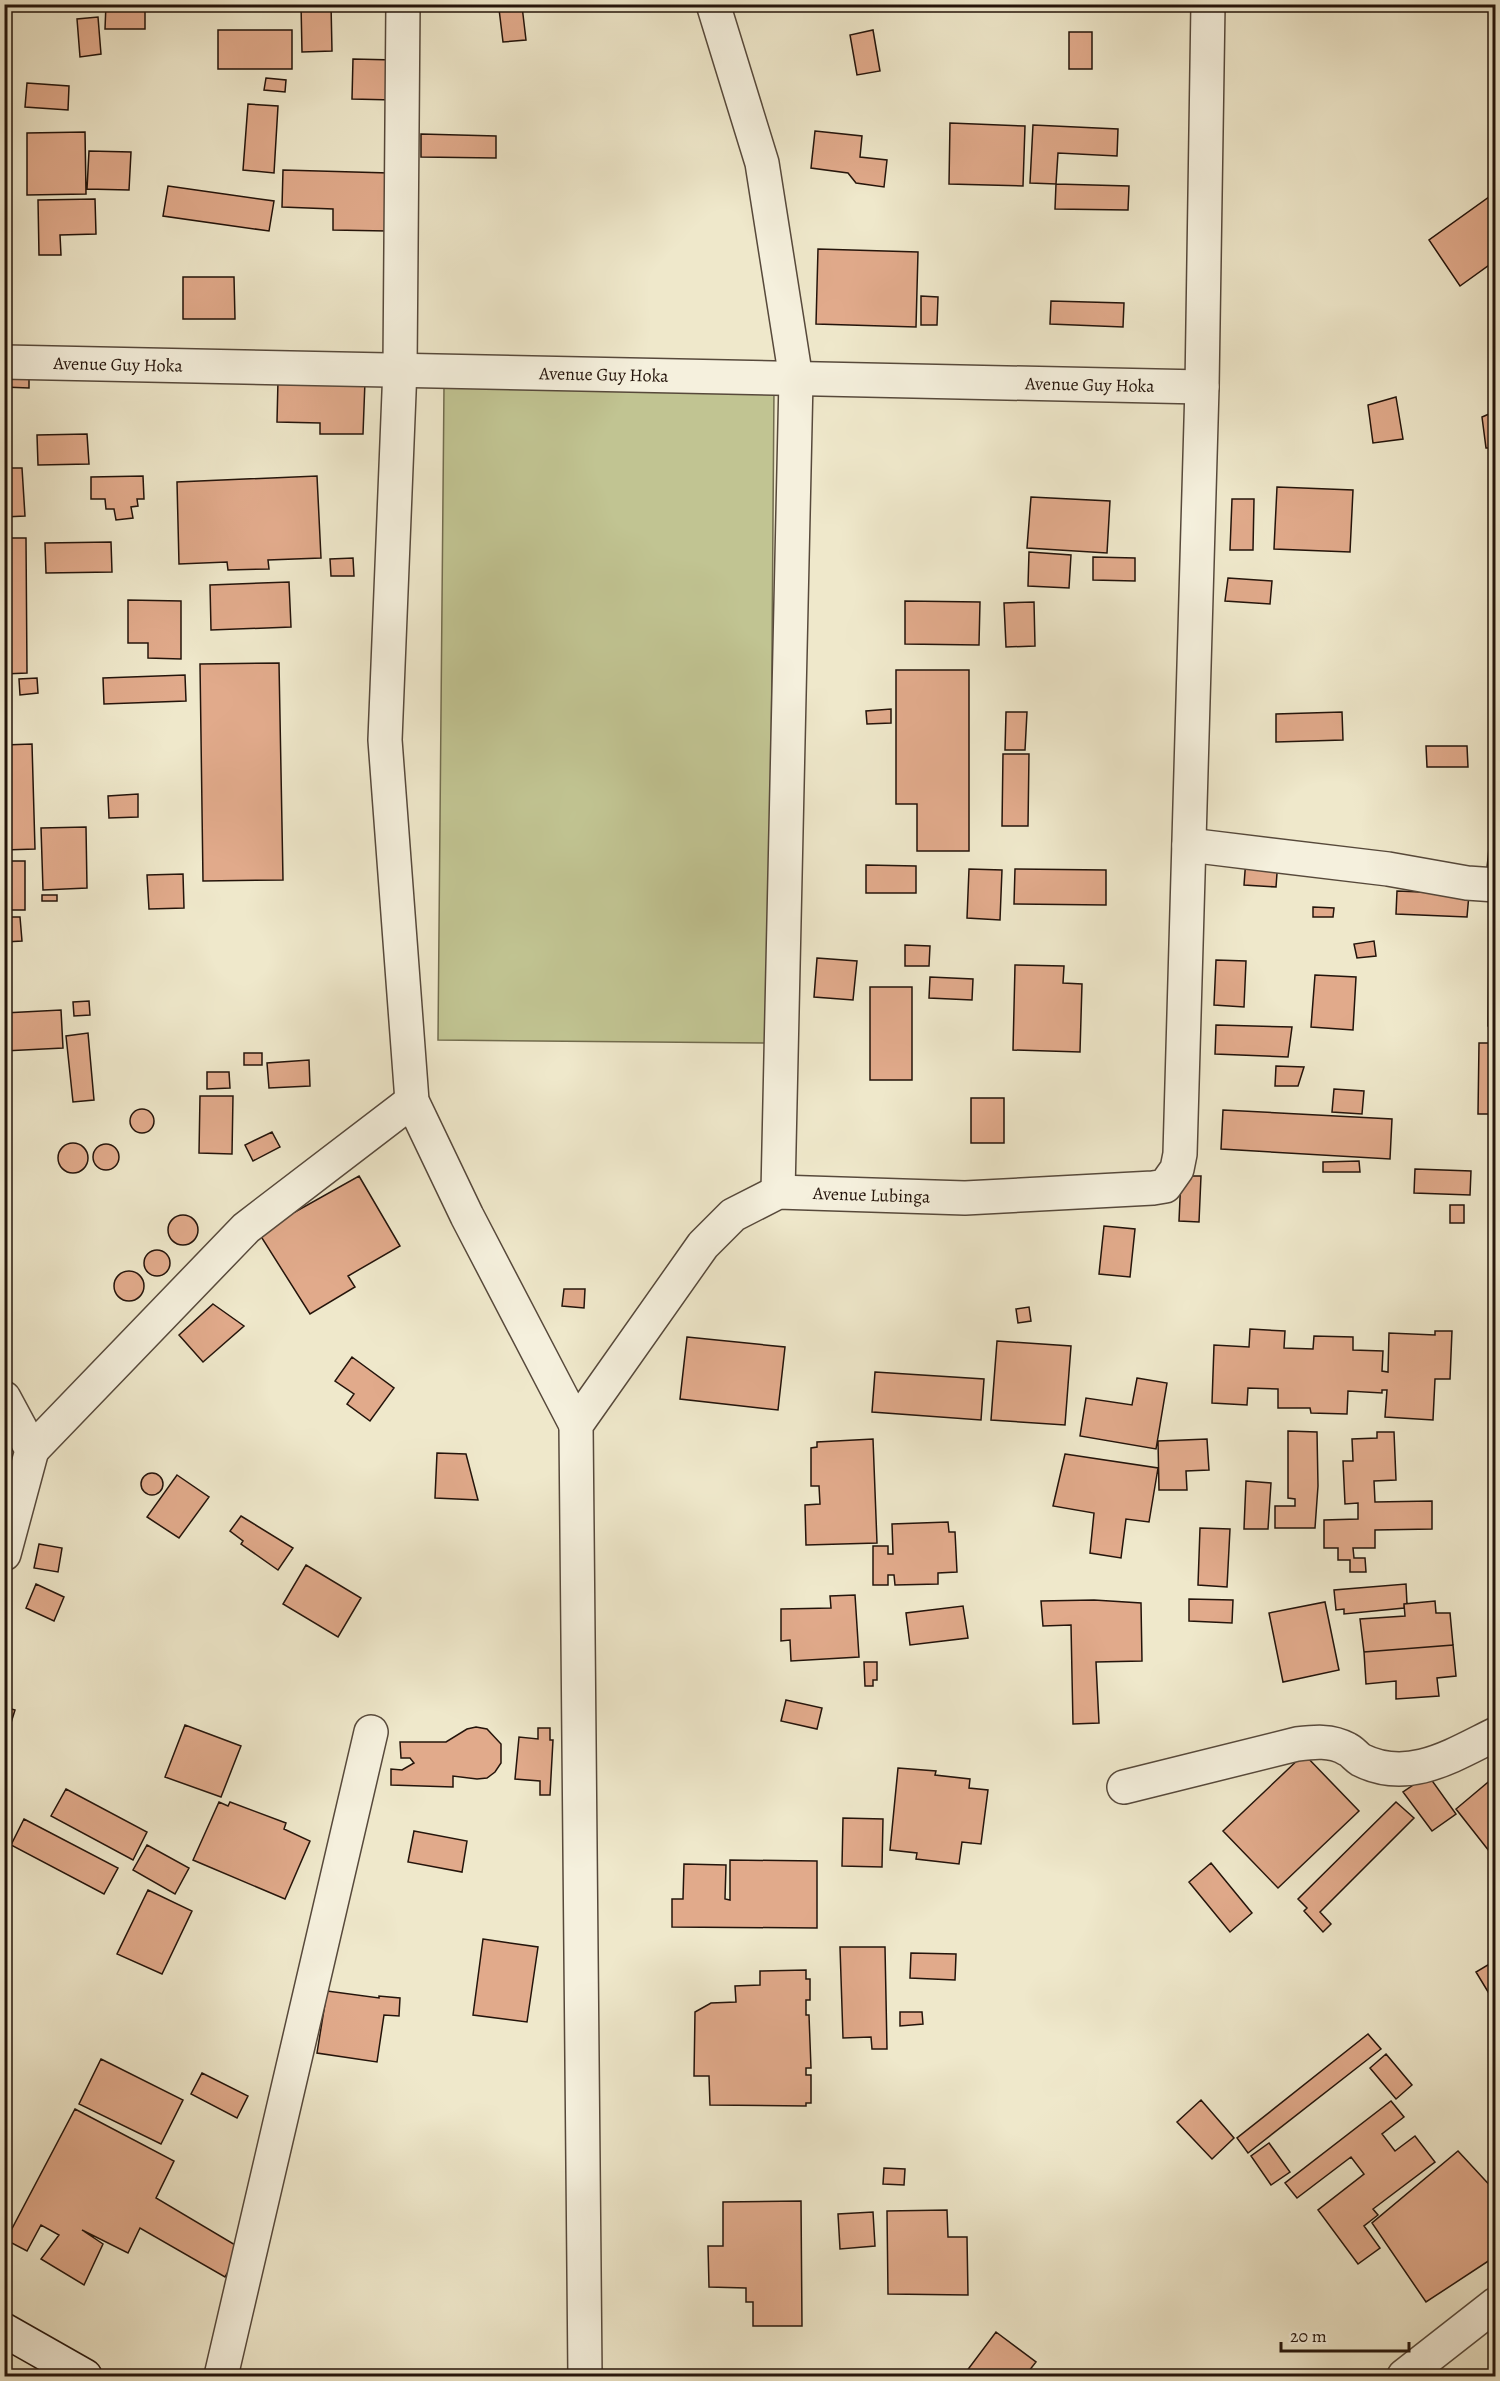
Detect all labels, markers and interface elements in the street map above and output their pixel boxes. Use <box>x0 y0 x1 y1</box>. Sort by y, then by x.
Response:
street label: Avenue Guy Hoka <box>52 351 184 378</box>
street label: Avenue Guy Hoka <box>538 361 669 388</box>
street label: Avenue Guy Hoka <box>1024 371 1155 398</box>
street label: Avenue Lubinga <box>812 1181 931 1209</box>
scale bar <box>1281 2315 1408 2353</box>
text: 20 m <box>1290 2324 1327 2348</box>

